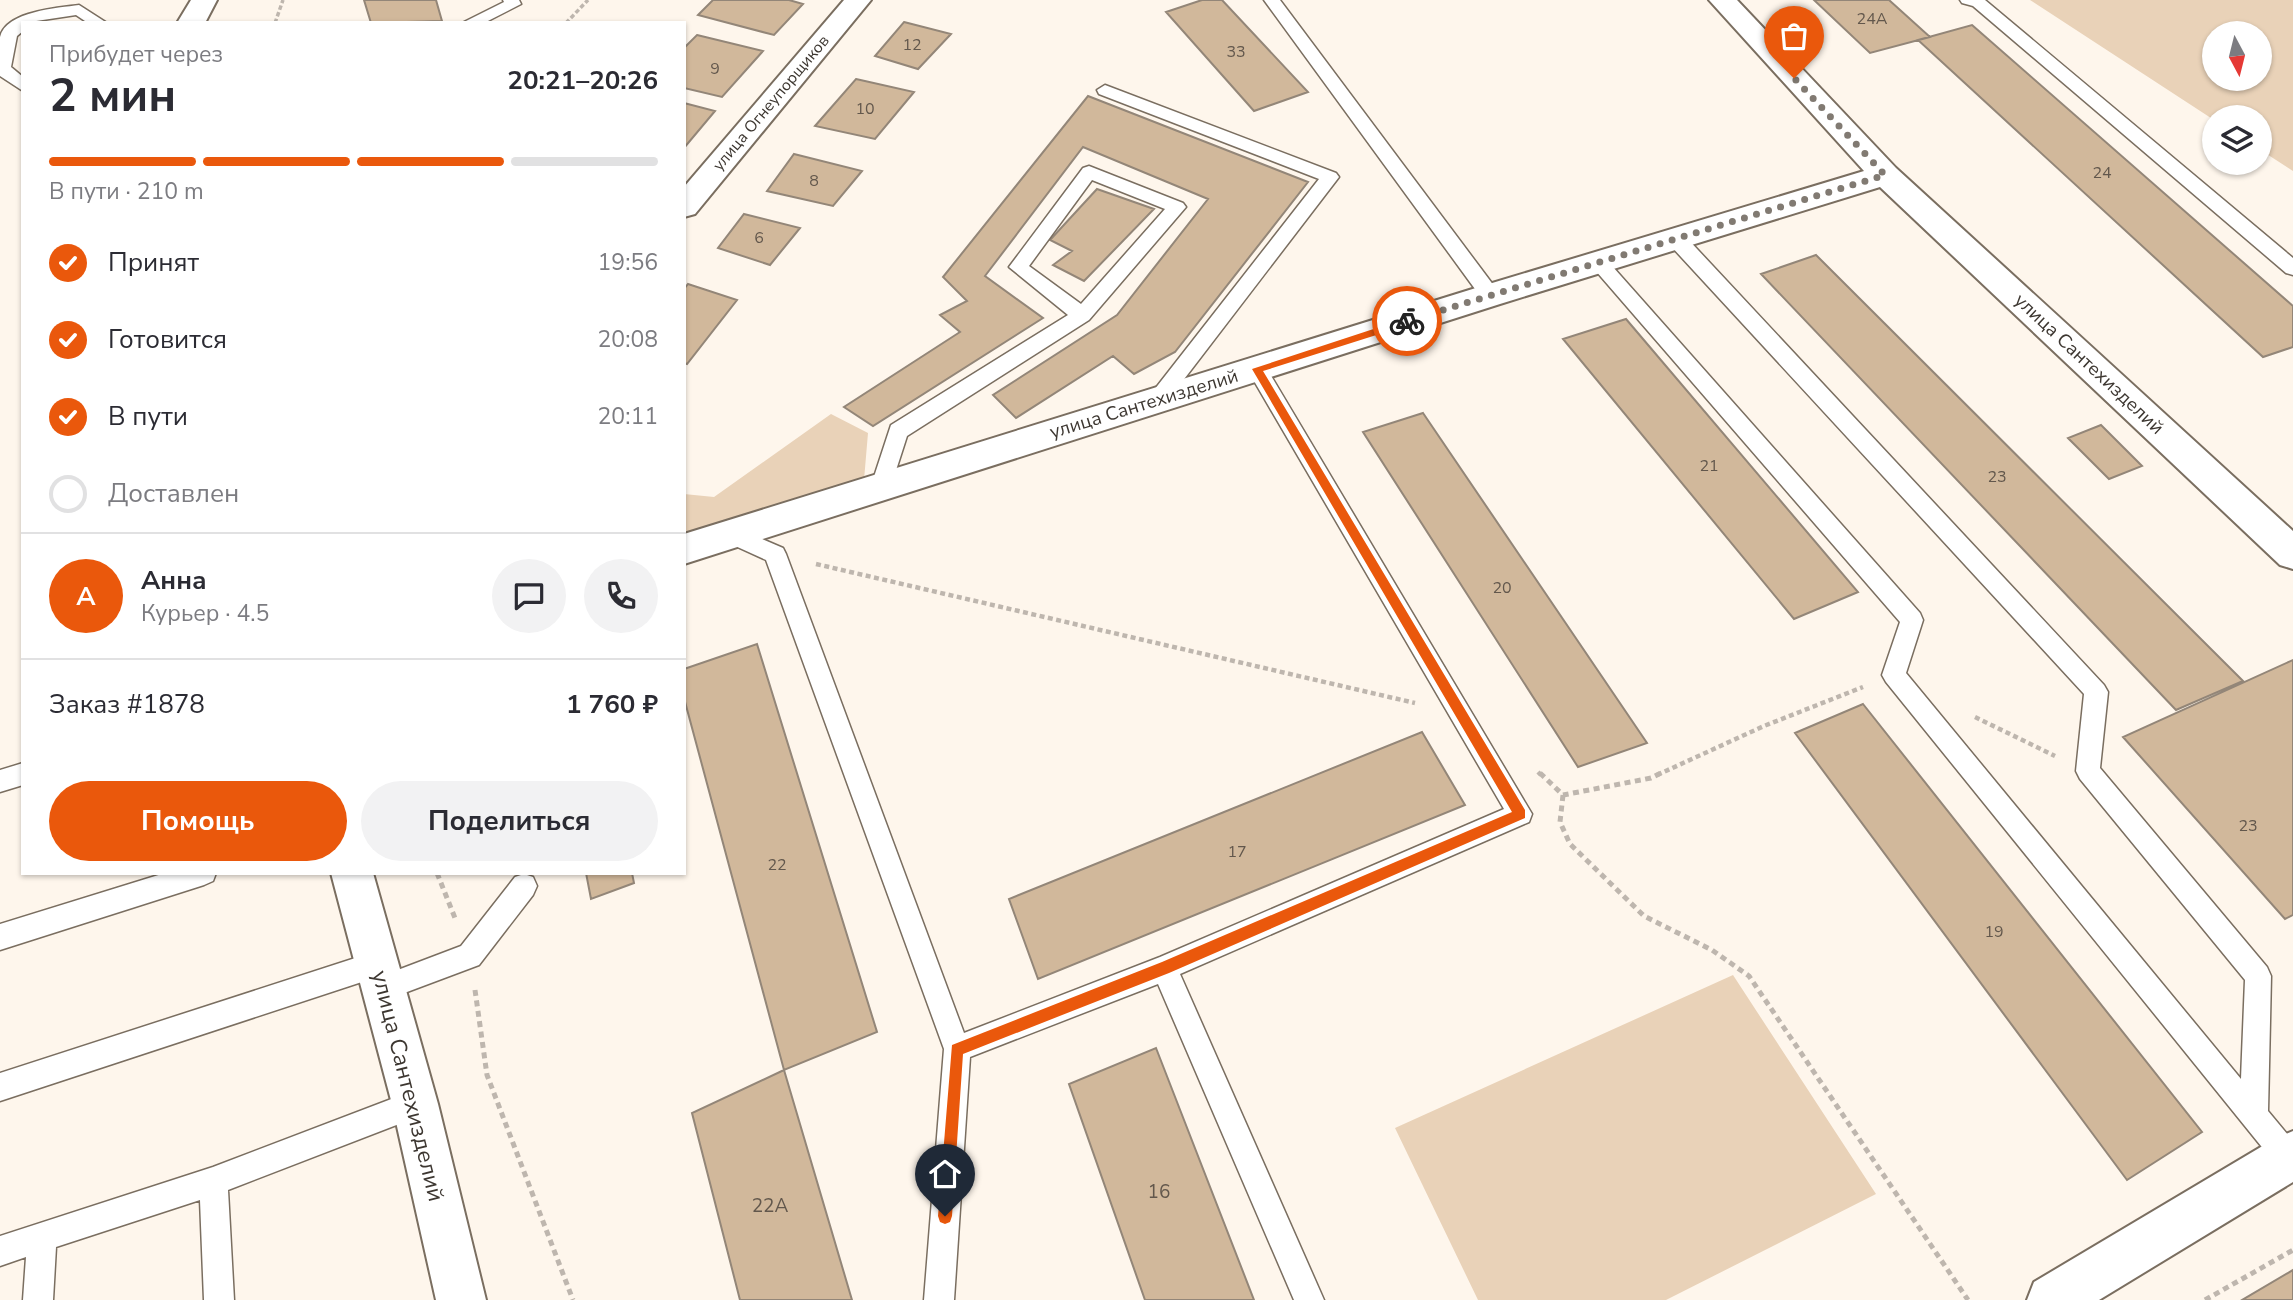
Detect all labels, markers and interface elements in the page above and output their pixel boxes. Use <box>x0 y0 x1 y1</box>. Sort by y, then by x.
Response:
pin <box>1764 6 1824 78</box>
house number: 24А <box>1857 8 1888 30</box>
icon: bag <box>1775 17 1813 55</box>
north arrow <box>2202 21 2272 91</box>
map controls <box>2202 21 2272 175</box>
street label: улица Огнеупорщиков <box>708 30 835 176</box>
house number: 12 <box>902 34 922 56</box>
text: Прибудет через <box>49 39 223 70</box>
house number: 33 <box>1226 41 1246 63</box>
house number: 9 <box>710 58 720 80</box>
text: 20:21–20:26 <box>507 63 658 98</box>
text: 2 мин <box>49 64 176 127</box>
house number: 10 <box>855 98 875 120</box>
button: layers <box>2202 105 2272 175</box>
house number: 24 <box>2092 162 2112 184</box>
house number: 8 <box>809 170 819 192</box>
text: В пути · 210 m <box>49 176 204 207</box>
house number: 6 <box>754 227 764 249</box>
icon: check <box>49 244 87 282</box>
text: Принят <box>108 245 199 280</box>
text: 19:56 <box>598 247 658 278</box>
courier <box>1372 286 1442 356</box>
street label: улица Сантехизделий <box>2008 288 2170 440</box>
icon: bike <box>1388 302 1426 340</box>
icon: check <box>49 321 87 359</box>
text: Готовится <box>108 322 227 357</box>
text: 20:08 <box>598 324 658 355</box>
street label: улица Сантехизделий <box>1047 363 1241 445</box>
icon: check <box>49 398 87 436</box>
text: В пути <box>108 399 188 434</box>
text: 20:11 <box>598 401 658 432</box>
house number: 21 <box>1699 455 1719 477</box>
house number: 23 <box>1987 466 2007 488</box>
text: Доставлен <box>108 476 239 511</box>
button: chat <box>492 559 566 633</box>
button: phone <box>584 559 658 633</box>
text: Анна <box>141 563 207 598</box>
house number: 20 <box>1492 577 1512 599</box>
text: А <box>76 579 96 614</box>
text: Курьер · 4.5 <box>141 598 269 629</box>
text: Заказ #1878 <box>49 687 205 722</box>
text: 1 760 ₽ <box>566 687 658 722</box>
button: Помощь <box>49 781 347 861</box>
button: Поделиться <box>361 781 658 861</box>
house number: 23 <box>2238 815 2258 837</box>
house number: 17 <box>1227 841 1247 863</box>
house number: 22 <box>767 854 787 876</box>
house number: 19 <box>1984 921 2004 943</box>
street label: улица Сантехизделий <box>364 967 452 1205</box>
pin <box>915 1144 975 1216</box>
icon: home <box>926 1155 964 1193</box>
house number: 16 <box>1148 1179 1170 1205</box>
house number: 22А <box>752 1193 788 1219</box>

